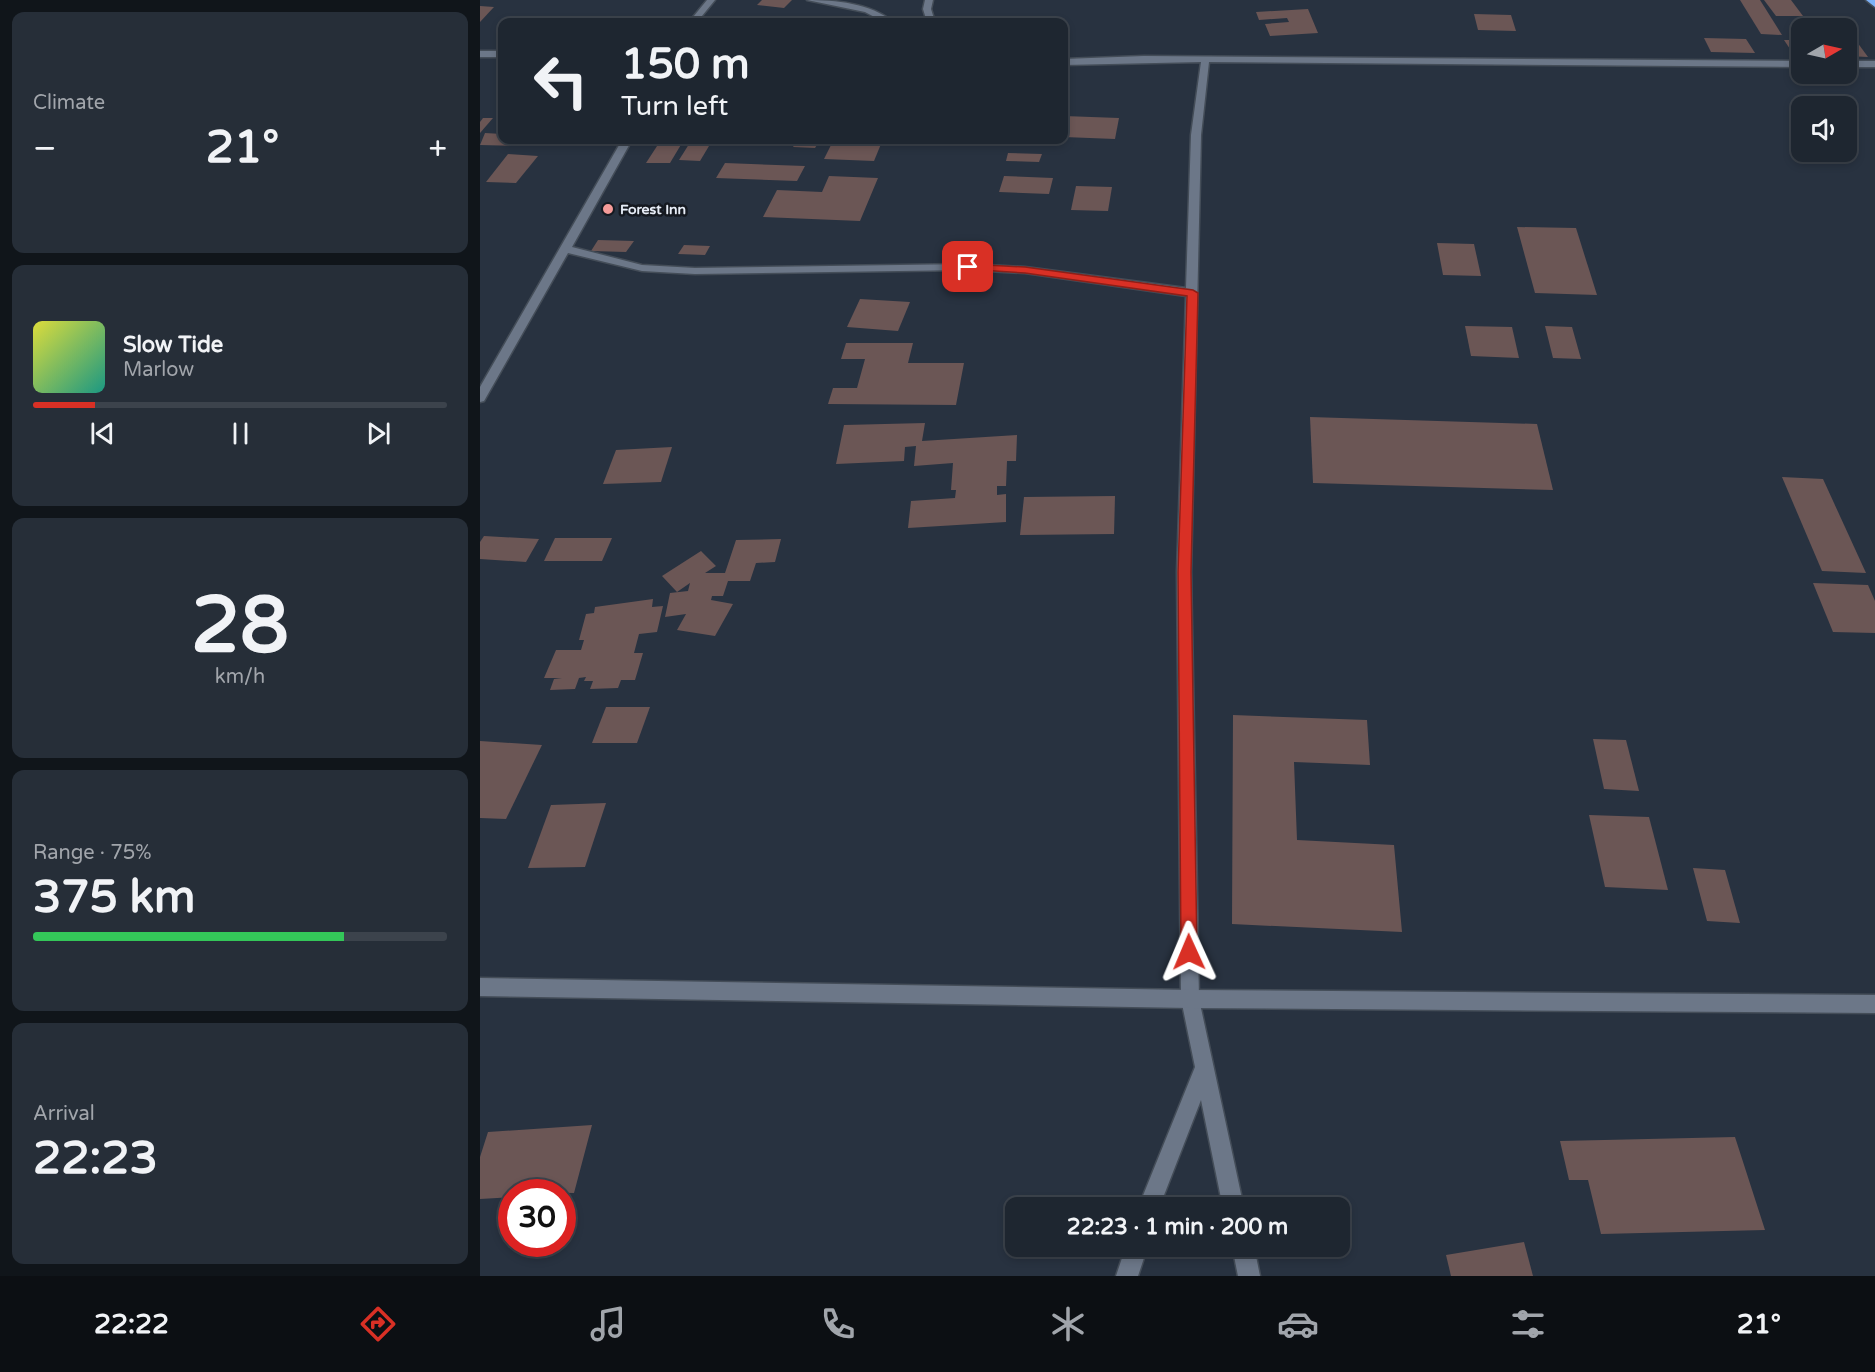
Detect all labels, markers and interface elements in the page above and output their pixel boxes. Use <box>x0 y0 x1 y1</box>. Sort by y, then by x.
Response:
north arrow <box>1791 18 1857 84</box>
map controls <box>1791 18 1857 162</box>
text: 150 m <box>621 39 750 90</box>
icon: left <box>522 42 600 120</box>
text: Turn left <box>621 90 728 123</box>
text: Climate <box>33 91 105 115</box>
button: sound <box>1791 96 1857 162</box>
text: 21° <box>206 121 279 175</box>
text: − <box>33 129 57 168</box>
text: + <box>428 129 447 168</box>
place label: Forest Inn <box>620 201 686 218</box>
marker: Forest Inn <box>601 202 615 216</box>
pin <box>942 241 993 292</box>
icon: arrive <box>951 250 984 283</box>
text: Slow Tide <box>123 332 223 358</box>
text: Marlow <box>123 358 194 382</box>
icon: previous <box>86 417 119 450</box>
icon: pause <box>224 417 257 450</box>
icon: next <box>362 417 395 450</box>
text: 28 <box>191 579 289 673</box>
text: km/h <box>215 665 265 689</box>
text: Range · 75% <box>33 841 152 865</box>
text: 375 km <box>33 871 195 925</box>
position arrow <box>1157 920 1221 984</box>
text: Arrival <box>33 1102 95 1126</box>
text: 22:23 <box>33 1132 158 1186</box>
speed limit sign: 30 <box>498 1179 576 1257</box>
text: 22:23 · 1 min · 200 m <box>1067 1214 1288 1240</box>
icon: directions <box>357 1303 399 1345</box>
icon: music <box>587 1303 629 1345</box>
icon: phone <box>817 1303 859 1345</box>
icon: climate <box>1047 1303 1089 1345</box>
icon: car <box>1277 1303 1319 1345</box>
icon: filters <box>1507 1303 1549 1345</box>
text: 22:22 <box>94 1308 169 1341</box>
text: 21° <box>1737 1308 1781 1341</box>

